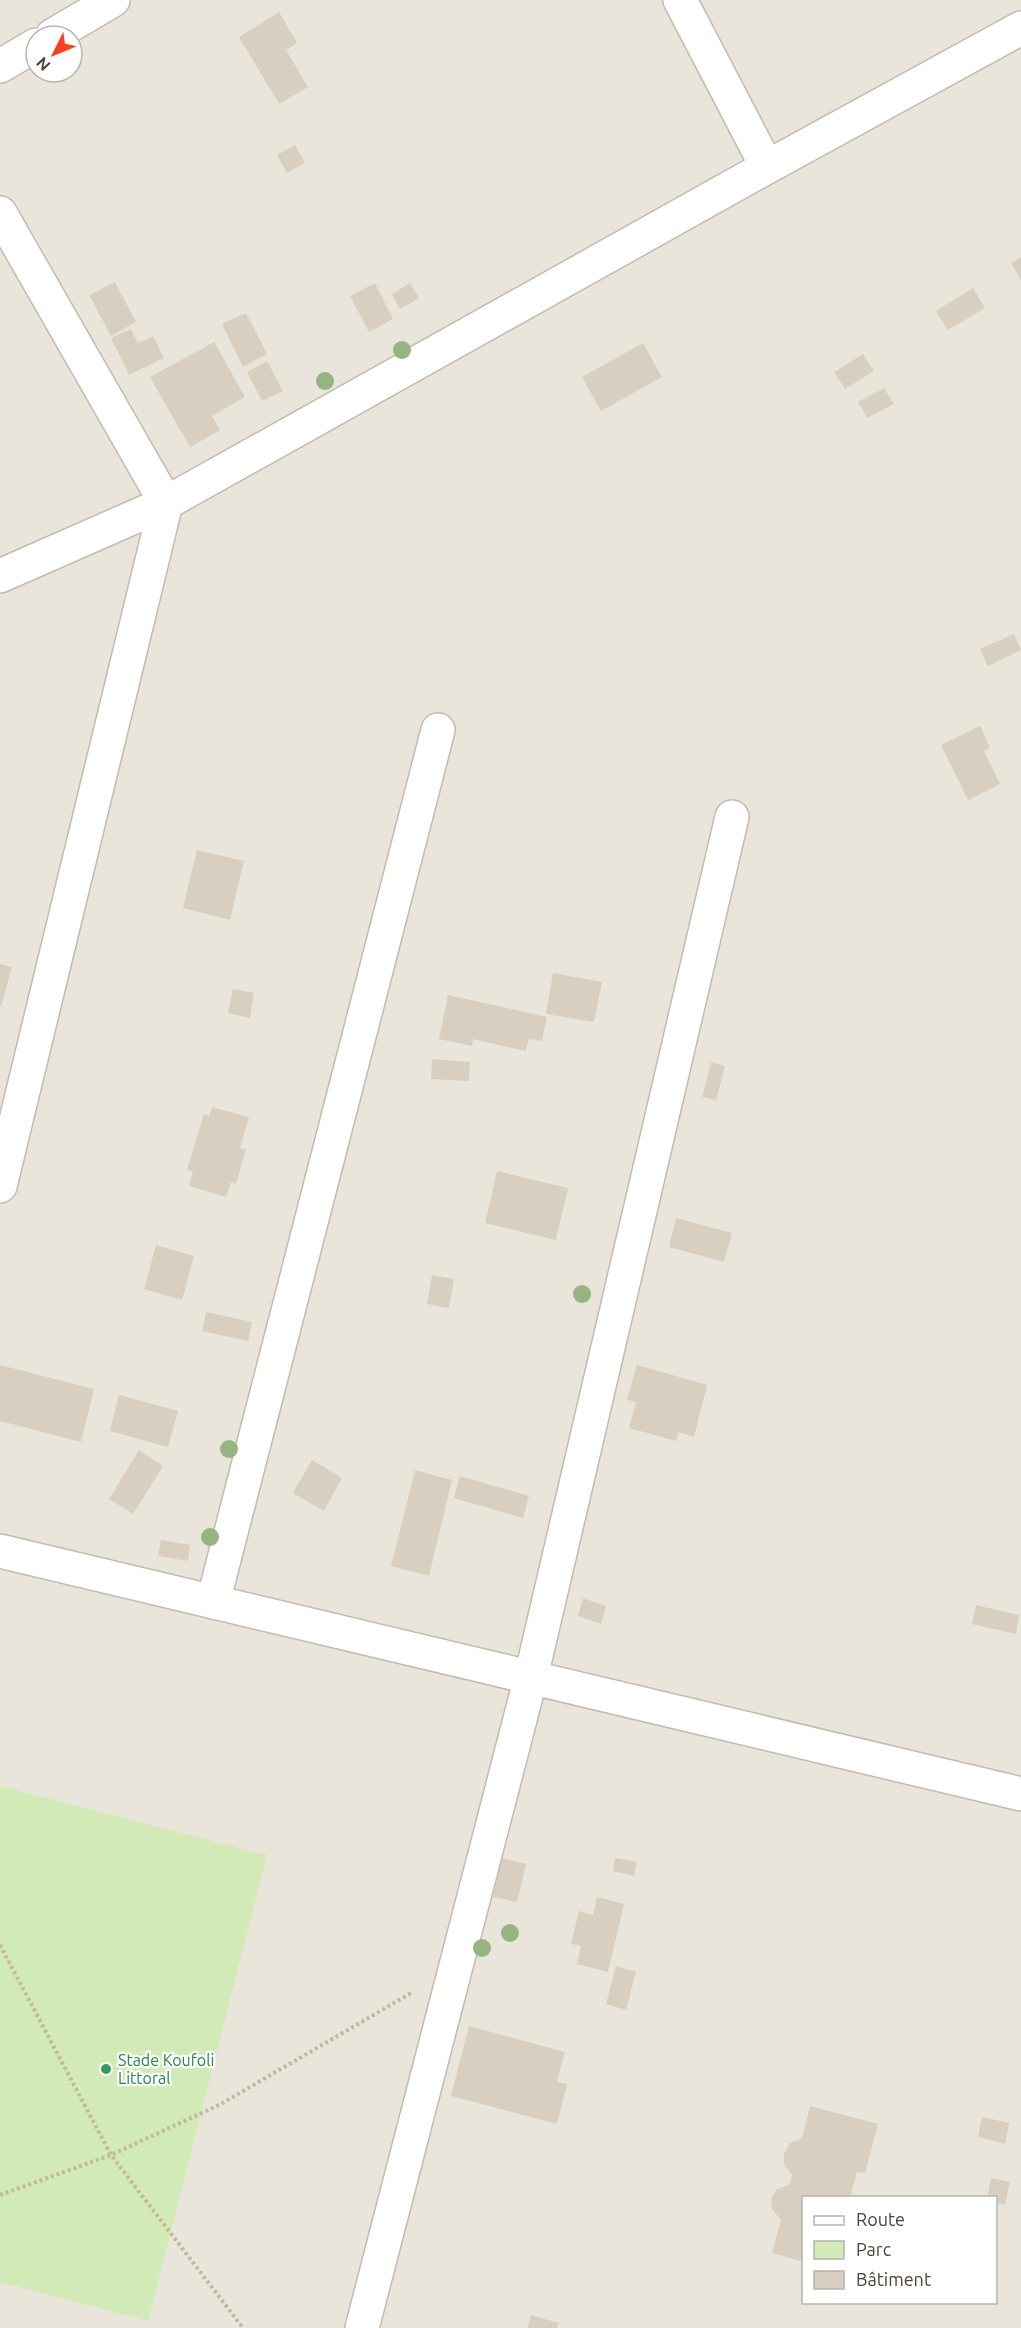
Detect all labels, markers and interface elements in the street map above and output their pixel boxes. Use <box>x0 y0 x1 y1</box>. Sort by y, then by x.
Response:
north arrow <box>24 24 84 84</box>
text: N <box>32 54 54 75</box>
place label: Stade Koufoli Littoral <box>118 2051 214 2087</box>
marker: Stade Koufoli Littoral <box>99 2062 113 2076</box>
legend <box>802 2196 997 2304</box>
text: Route <box>856 2209 905 2229</box>
text: Parc <box>856 2239 891 2259</box>
text: Bâtiment <box>856 2269 931 2289</box>

